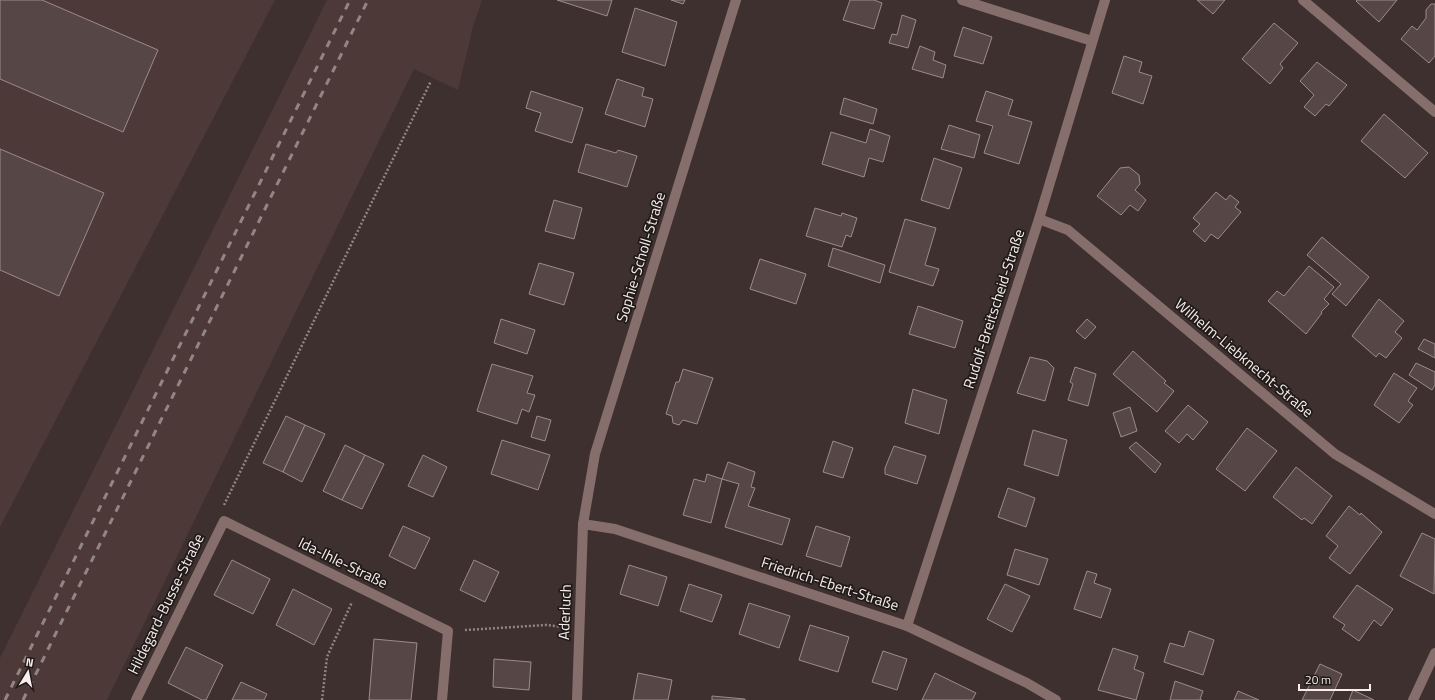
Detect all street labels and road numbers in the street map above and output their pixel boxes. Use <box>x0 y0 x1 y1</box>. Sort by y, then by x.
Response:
street label: Sophie-Scholl-Straße <box>610 189 671 325</box>
street label: Rudolf-Breitscheid-Straße <box>957 226 1030 392</box>
street label: Wilhelm-Liebknecht-Straße <box>1170 293 1319 423</box>
street label: Hildegard-Busse-Straße <box>121 529 210 678</box>
street label: Ida-Ihle-Straße <box>295 531 392 594</box>
street label: Friedrich-Ebert-Straße <box>758 550 902 617</box>
street label: Aderluch <box>552 584 577 640</box>

